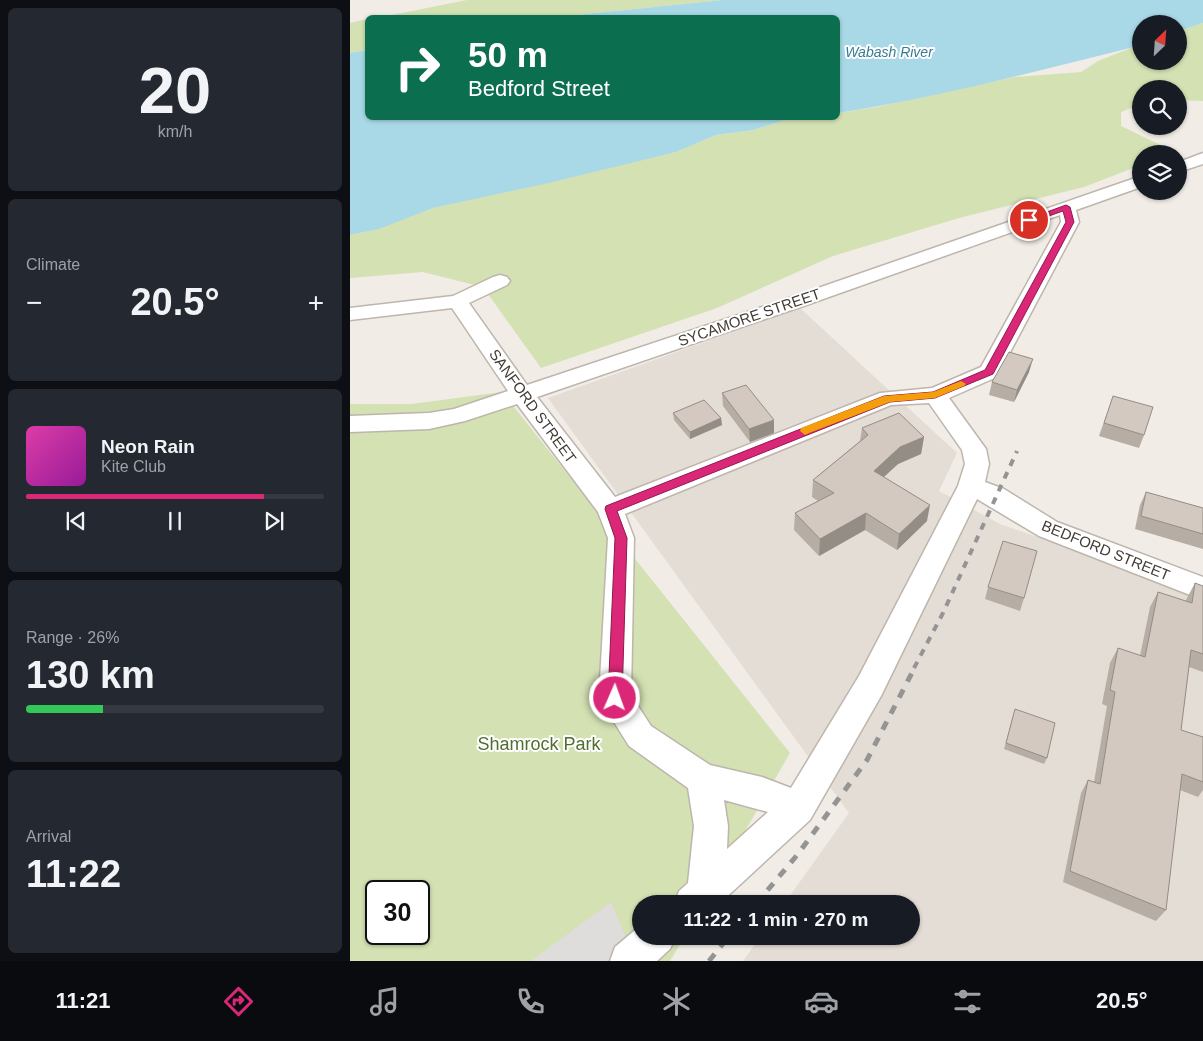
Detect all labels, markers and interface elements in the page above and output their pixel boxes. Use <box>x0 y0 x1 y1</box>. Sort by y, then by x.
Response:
north arrow <box>1132 15 1188 70</box>
map controls <box>1132 15 1187 200</box>
icon: right <box>385 35 450 100</box>
text: 50 m <box>468 35 548 74</box>
water label: Wabash River <box>845 44 934 60</box>
text: 20 <box>139 54 211 127</box>
text: Bedford Street <box>468 76 610 101</box>
button: search <box>1132 80 1187 135</box>
text: km/h <box>158 123 192 140</box>
button: layers <box>1132 145 1187 200</box>
pin <box>1008 199 1050 241</box>
icon: arrive <box>1015 206 1043 234</box>
text: Climate <box>26 256 80 273</box>
text: 20.5° <box>130 281 220 323</box>
street label: SYCAMORE STREET <box>676 285 822 349</box>
text: − <box>26 287 42 318</box>
text: + <box>308 287 324 318</box>
street label: SANFORD STREET <box>486 346 580 466</box>
text: Neon Rain <box>101 436 195 457</box>
text: Kite Club <box>101 458 166 475</box>
icon: previous <box>62 507 90 535</box>
icon: pause <box>161 507 189 535</box>
icon: next <box>260 507 288 535</box>
street label: BEDFORD STREET <box>1039 517 1173 583</box>
text: Range · 26% <box>26 629 119 646</box>
text: 130 km <box>26 654 155 696</box>
position arrow <box>588 671 640 723</box>
park label: Shamrock Park <box>477 734 602 754</box>
text: Arrival <box>26 828 71 845</box>
text: 11:22 <box>26 853 121 895</box>
speed limit sign: 30 <box>365 880 430 945</box>
text: 11:22 · 1 min · 270 m <box>684 909 868 930</box>
icon: directions <box>221 984 256 1019</box>
icon: music <box>367 984 402 1019</box>
icon: phone <box>513 984 548 1019</box>
icon: climate <box>659 984 694 1019</box>
icon: car <box>804 984 839 1019</box>
icon: filters <box>950 984 985 1019</box>
text: 11:21 <box>55 988 110 1013</box>
text: 20.5° <box>1096 988 1148 1013</box>

